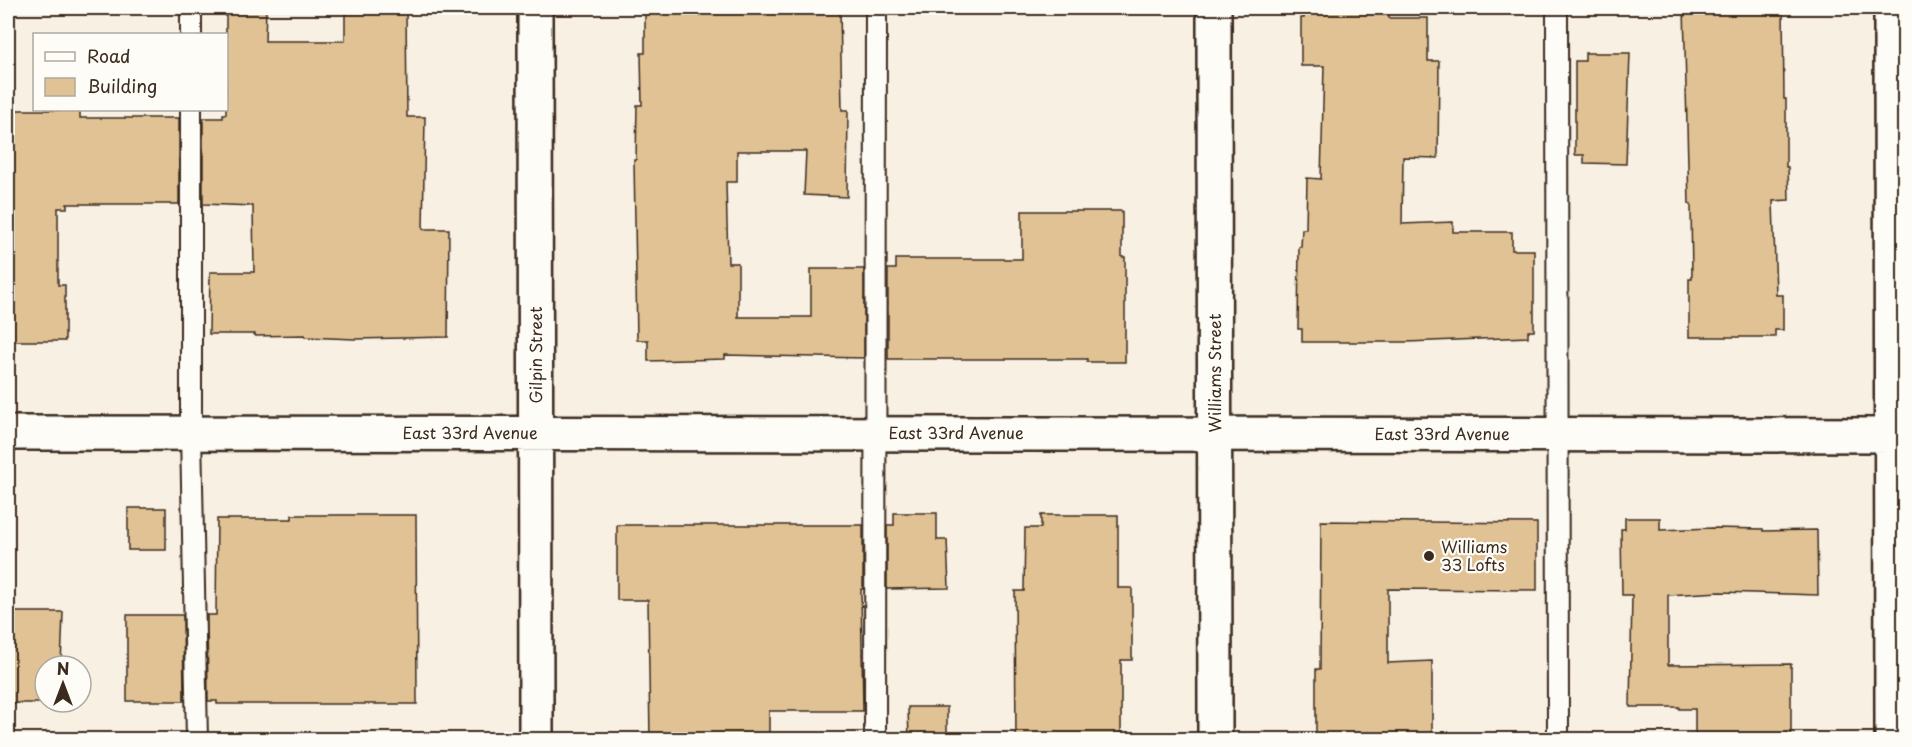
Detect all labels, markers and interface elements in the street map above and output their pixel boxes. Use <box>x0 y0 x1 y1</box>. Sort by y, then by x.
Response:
legend <box>33 33 228 111</box>
text: Road <box>87 42 131 69</box>
text: Building <box>87 72 157 99</box>
street label: Gilpin Street <box>523 306 547 403</box>
street label: Williams Street <box>1202 313 1226 432</box>
street label: East 33rd Avenue <box>402 420 538 444</box>
street label: East 33rd Avenue <box>888 420 1024 444</box>
street label: East 33rd Avenue <box>1374 421 1510 445</box>
place label: Williams 33 Lofts <box>1441 534 1507 576</box>
marker: Williams 33 Lofts <box>1422 549 1436 563</box>
north arrow <box>33 654 93 714</box>
text: N <box>57 656 69 680</box>

